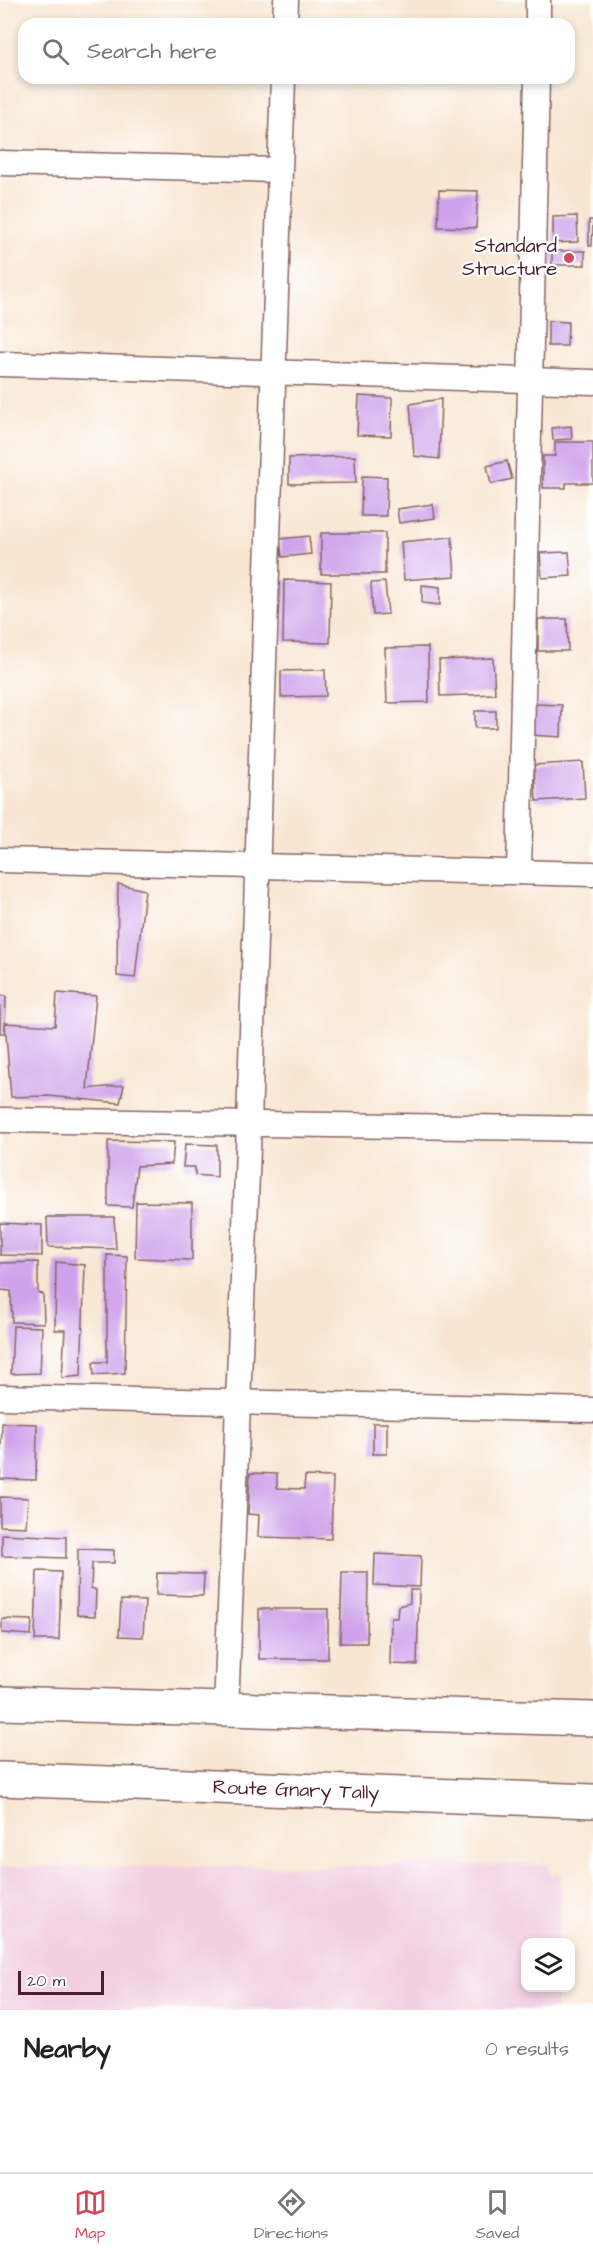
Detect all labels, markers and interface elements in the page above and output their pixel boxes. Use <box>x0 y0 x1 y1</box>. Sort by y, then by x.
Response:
search box <box>18 18 575 84</box>
icon: search <box>39 35 72 68</box>
text: Search here <box>87 36 217 67</box>
place label: Standard Structure <box>462 232 557 283</box>
marker: Standard Structure <box>562 251 576 265</box>
street label: Route Gnary Tally <box>212 1773 380 1808</box>
map controls <box>521 1938 575 1992</box>
button: layers <box>521 1938 575 1992</box>
scale bar <box>18 1968 104 1996</box>
text: 20 m <box>27 1970 65 1992</box>
text: Nearby <box>24 2031 111 2067</box>
text: 0 results <box>485 2035 569 2063</box>
tab: Map <box>74 2186 107 2244</box>
tab: Directions <box>254 2186 328 2244</box>
tab: Saved <box>476 2186 519 2244</box>

